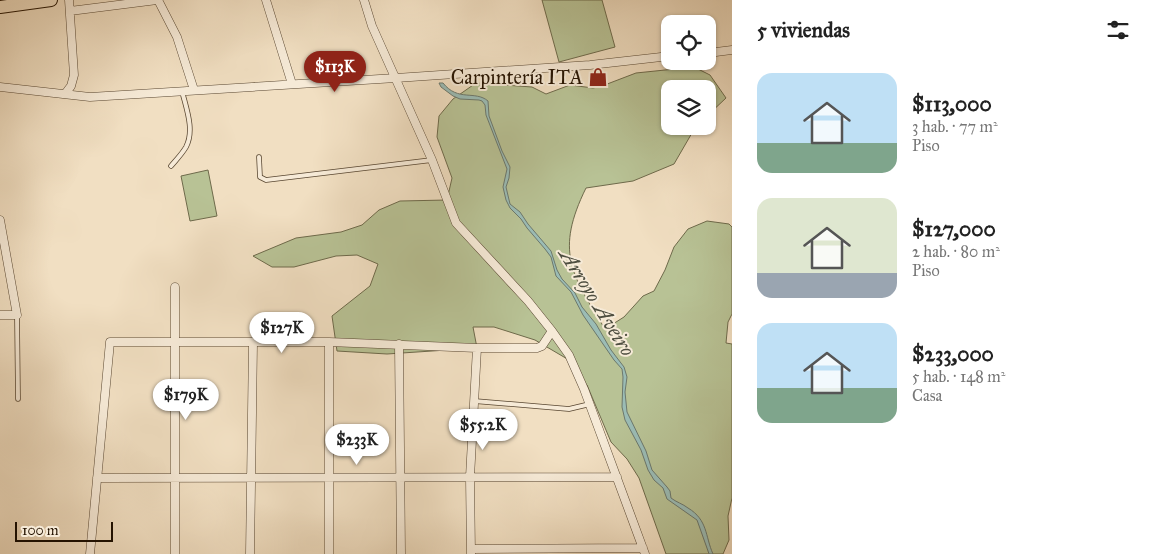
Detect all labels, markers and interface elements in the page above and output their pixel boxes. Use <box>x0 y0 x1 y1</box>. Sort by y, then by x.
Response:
map controls <box>661 15 716 135</box>
button: locate <box>661 15 716 70</box>
icon: filters <box>1104 16 1132 44</box>
text: 5 viviendas <box>757 17 850 43</box>
pin: $113K <box>300 51 370 93</box>
text: $113K <box>315 57 355 76</box>
place label: Carpintería ITA <box>451 65 584 89</box>
shop icon: Carpintería ITA <box>587 66 609 88</box>
button: layers <box>661 80 716 135</box>
text: $113,000 <box>912 91 992 117</box>
icon: home <box>797 93 857 153</box>
text: 3 hab. · 77 m² <box>912 117 998 136</box>
text: Piso <box>912 136 940 155</box>
text: $127,000 <box>912 216 996 242</box>
icon: home <box>797 218 857 278</box>
water label: Arroyo Aveiro <box>552 241 641 361</box>
text: 2 hab. · 80 m² <box>912 242 1000 261</box>
text: Piso <box>912 261 940 280</box>
pin: $127K <box>247 312 317 354</box>
text: $127K <box>260 318 304 337</box>
text: $233,000 <box>912 341 994 367</box>
icon: home <box>797 343 857 403</box>
text: 5 hab. · 148 m² <box>912 367 1005 386</box>
pin: $179K <box>151 378 221 421</box>
text: $179K <box>164 385 208 404</box>
text: Casa <box>912 386 942 405</box>
pin: $55.2K <box>442 408 524 451</box>
text: $55.2K <box>460 415 506 434</box>
pin: $233K <box>322 424 392 466</box>
text: $233K <box>336 430 378 449</box>
scale bar <box>15 519 112 542</box>
text: 100 m <box>22 522 59 539</box>

